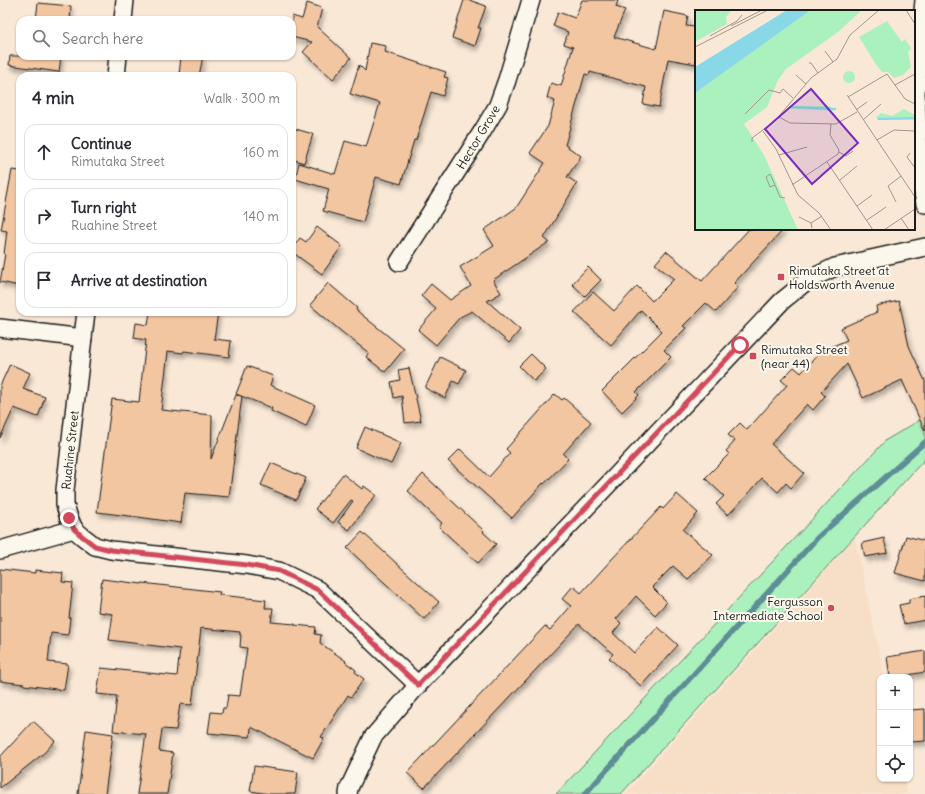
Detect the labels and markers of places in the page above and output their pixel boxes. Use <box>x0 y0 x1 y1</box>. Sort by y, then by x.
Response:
place label: Rimutaka Street at Holdsworth Avenue <box>789 263 895 292</box>
marker: Rimutaka Street at Holdsworth Avenue <box>776 272 786 282</box>
place label: Rimutaka Street (near 44) <box>761 342 847 371</box>
marker: Rimutaka Street (near 44) <box>748 351 758 361</box>
place label: Fergusson Intermediate School <box>713 594 823 623</box>
marker: Fergusson Intermediate School <box>826 603 836 613</box>

